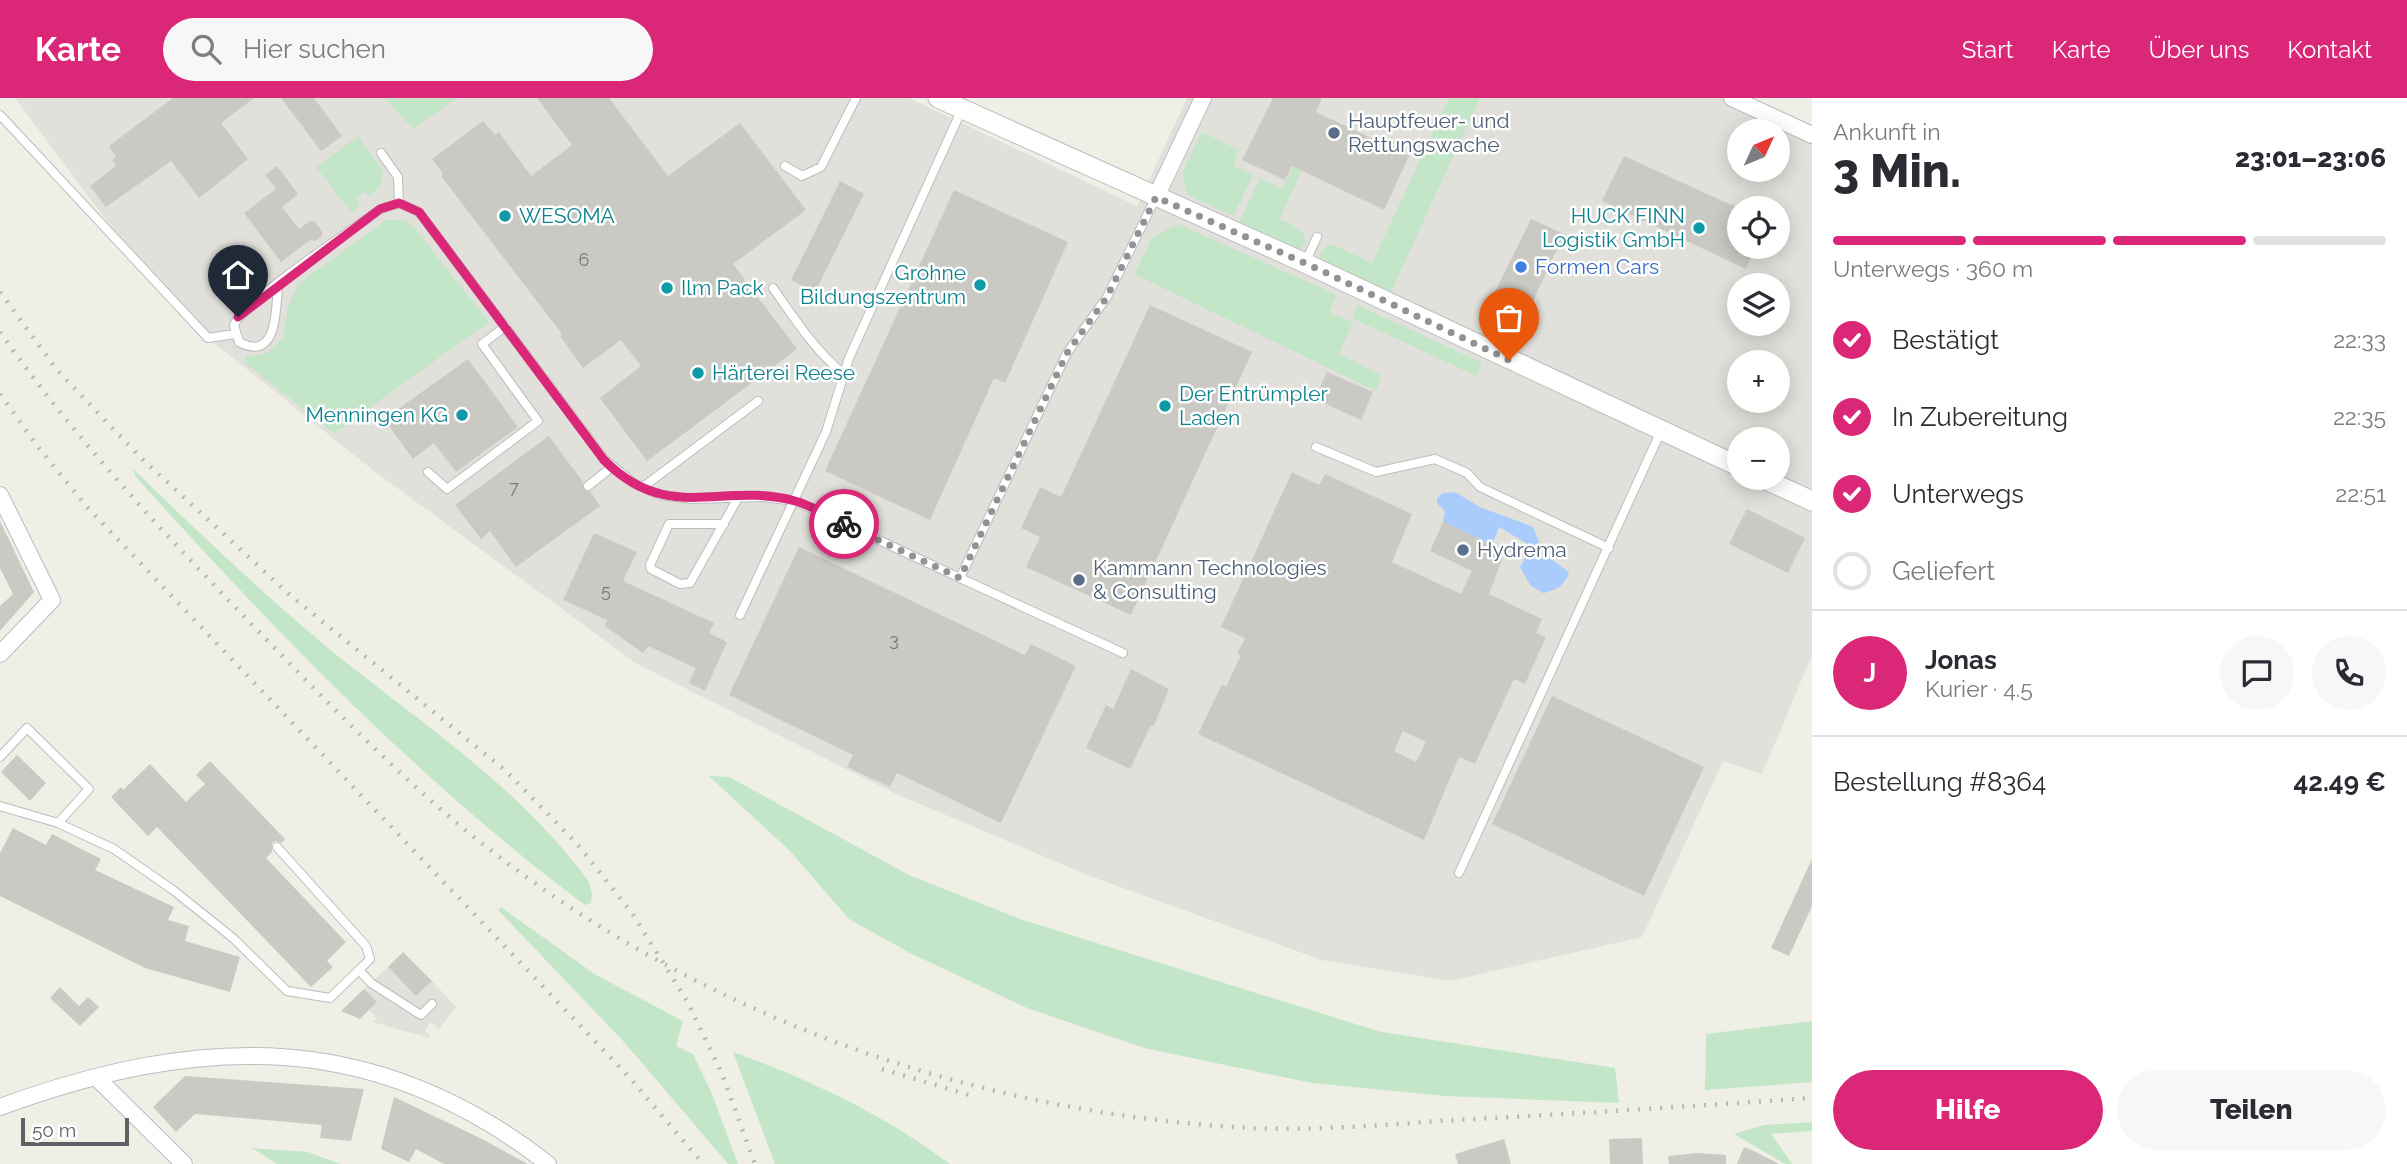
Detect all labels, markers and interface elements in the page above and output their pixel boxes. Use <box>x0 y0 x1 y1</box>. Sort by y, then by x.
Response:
search box <box>163 18 653 81</box>
text: Karte <box>35 30 121 69</box>
icon: search <box>187 30 225 68</box>
text: Hier suchen <box>243 34 386 64</box>
text: Start <box>1962 35 2014 64</box>
text: Karte <box>2052 35 2111 64</box>
text: Über uns <box>2149 35 2249 64</box>
text: Kontakt <box>2287 35 2372 64</box>
place label: Hauptfeuer- und Rettungswache <box>1348 108 1509 157</box>
text: Ankunft in <box>1833 118 1941 145</box>
north arrow <box>1727 119 1790 182</box>
map controls <box>1727 119 1790 490</box>
marker: Hauptfeuer- und Rettungswache <box>1326 125 1342 141</box>
text: 23:01–23:06 <box>2235 143 2386 173</box>
text: 3 Min. <box>1833 144 1961 198</box>
button: locate <box>1727 196 1790 259</box>
place label: WESOMA <box>519 203 615 228</box>
place label: HUCK FINN Logistik GmbH <box>1542 203 1685 252</box>
marker: WESOMA <box>497 208 513 224</box>
marker: HUCK FINN Logistik GmbH <box>1691 220 1707 236</box>
pin <box>208 245 268 317</box>
house number: 6 <box>579 249 590 270</box>
place label: Formen Cars <box>1535 254 1659 279</box>
text: Unterwegs · 360 m <box>1833 255 2033 282</box>
icon: home <box>219 256 257 294</box>
marker: Formen Cars <box>1513 259 1529 275</box>
place label: Grohne Bildungszentrum <box>800 260 966 309</box>
button: layers <box>1727 273 1790 336</box>
place label: Ilm Pack <box>681 275 764 300</box>
marker: Grohne Bildungszentrum <box>972 277 988 293</box>
marker: Ilm Pack <box>659 280 675 296</box>
pin <box>1479 288 1539 360</box>
icon: bag <box>1490 299 1528 337</box>
icon: check <box>1833 321 1871 359</box>
text: Bestätigt <box>1892 325 1999 355</box>
text: 22:33 <box>2333 326 2386 353</box>
button: + <box>1727 350 1790 413</box>
place label: Härterei Reese <box>712 360 855 385</box>
marker: Härterei Reese <box>690 365 706 381</box>
place label: Der Entrümpler Laden <box>1179 381 1329 430</box>
marker: Der Entrümpler Laden <box>1157 398 1173 414</box>
icon: check <box>1833 398 1871 436</box>
place label: Menningen KG <box>306 402 448 427</box>
text: In Zubereitung <box>1892 402 2068 432</box>
text: 22:35 <box>2333 403 2386 430</box>
marker: Menningen KG <box>454 407 470 423</box>
button: − <box>1727 427 1790 490</box>
icon: check <box>1833 475 1871 513</box>
house number: 7 <box>509 477 519 498</box>
text: Unterwegs <box>1892 479 2024 509</box>
text: 22:51 <box>2335 480 2386 507</box>
courier <box>809 489 879 559</box>
icon: bike <box>825 505 863 543</box>
place label: Hydrema <box>1477 537 1567 562</box>
marker: Hydrema <box>1455 542 1471 558</box>
place label: Kammann Technologies & Consulting <box>1093 555 1327 604</box>
text: Geliefert <box>1892 556 1995 586</box>
marker: Kammann Technologies & Consulting <box>1071 572 1087 588</box>
house number: 5 <box>601 580 611 601</box>
house number: 3 <box>889 629 899 650</box>
button: chat <box>2220 636 2294 710</box>
button: phone <box>2312 636 2386 710</box>
text: Jonas <box>1925 645 1997 675</box>
text: J <box>1864 658 1876 688</box>
text: Kurier · 4.5 <box>1925 675 2033 702</box>
text: Bestellung #8364 <box>1833 767 2046 797</box>
text: 42.49 € <box>2293 767 2386 797</box>
button: Hilfe <box>1833 1070 2103 1150</box>
button: Teilen <box>2117 1070 2386 1150</box>
scale bar <box>21 1115 130 1147</box>
text: 50 m <box>32 1119 76 1141</box>

